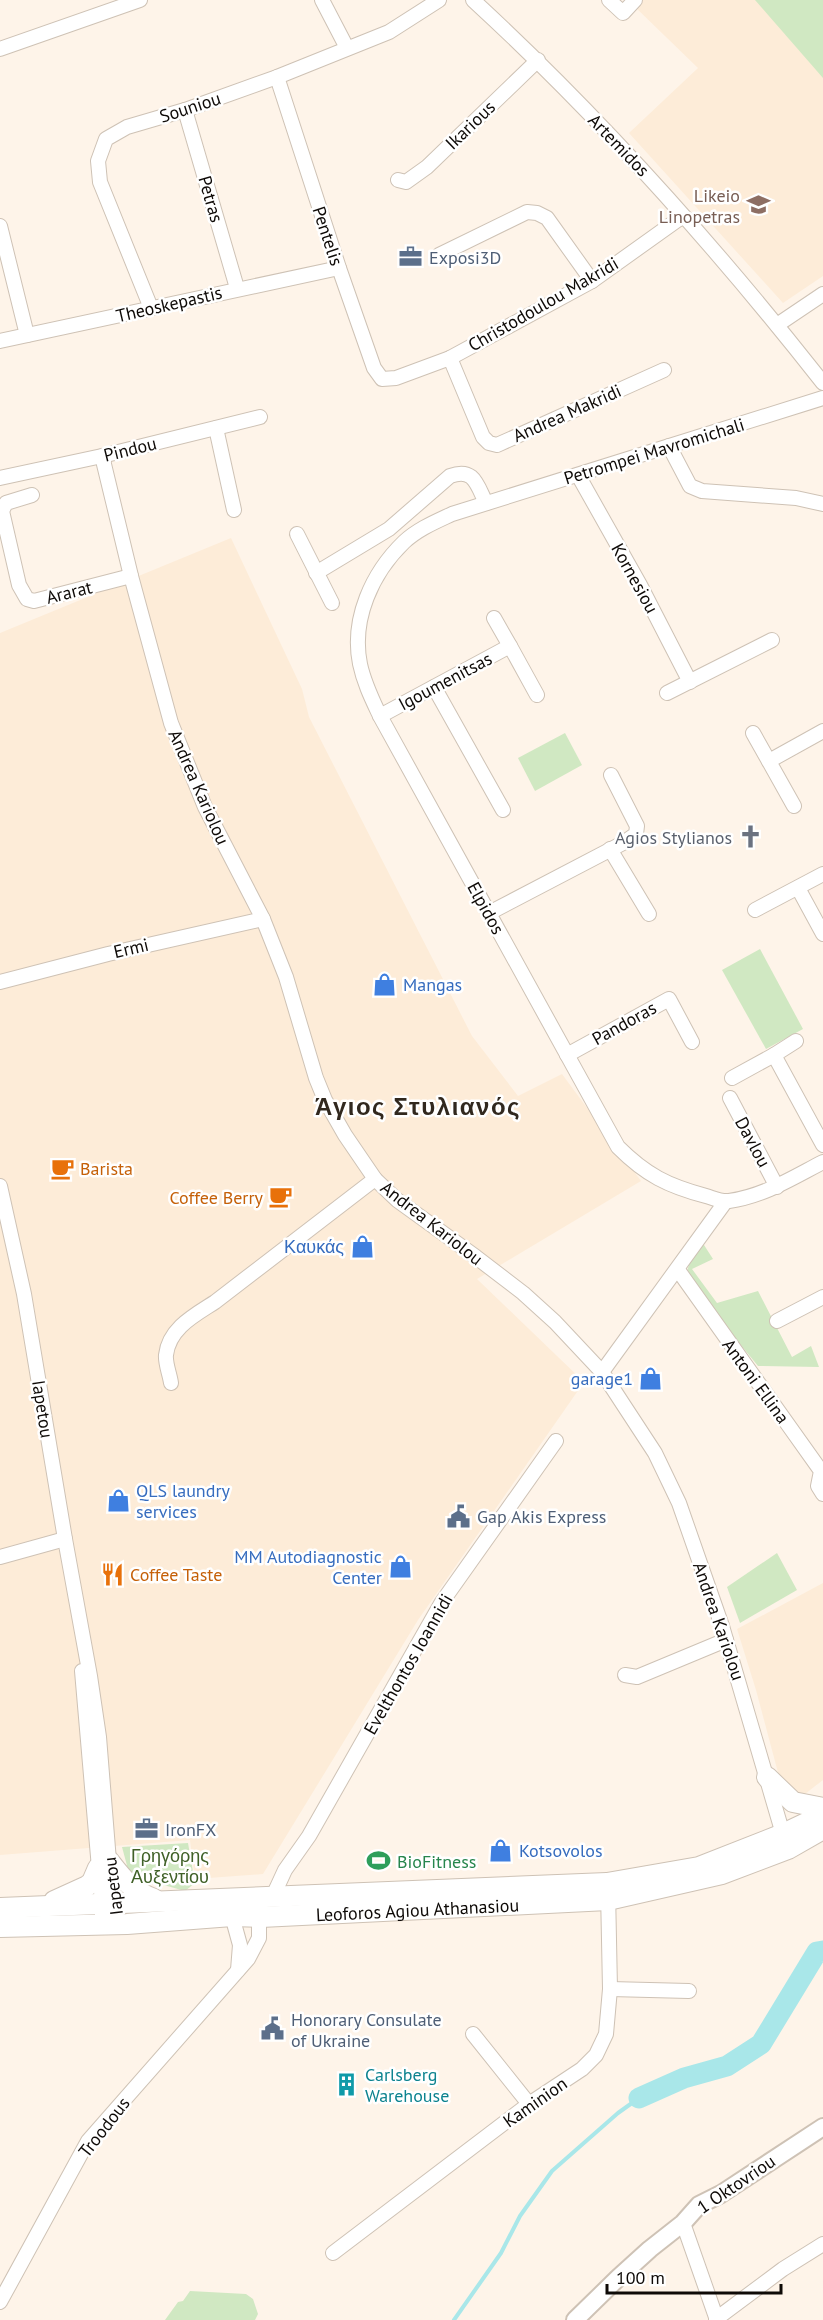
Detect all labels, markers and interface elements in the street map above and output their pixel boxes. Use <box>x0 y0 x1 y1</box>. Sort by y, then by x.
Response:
street label: Souniou <box>157 86 223 128</box>
street label: Ikarious <box>440 96 500 154</box>
street label: Artemidos <box>583 109 655 181</box>
street label: Petras <box>193 173 229 225</box>
place label: Likeio Linopetras <box>659 184 740 228</box>
school or university icon: Likeio Linopetras <box>745 192 771 218</box>
street label: Pentelis <box>308 203 348 269</box>
office icon: Exposi3D <box>398 244 424 270</box>
place label: Exposi3D <box>429 246 501 269</box>
street label: Christodoulou Makridi <box>464 252 622 356</box>
street label: Theoskepastis <box>114 281 224 327</box>
street label: Andrea Makridi <box>509 379 625 447</box>
street label: Petrompei Mavromichali <box>561 413 747 489</box>
street label: Pindou <box>101 431 159 467</box>
street label: Kornesiou <box>606 539 664 617</box>
street label: Ararat <box>44 575 94 609</box>
street label: Igoumenitsas <box>394 647 496 715</box>
street label: Andrea Kariolou <box>163 726 235 848</box>
church icon: Agios Stylianos <box>737 824 763 850</box>
place label: Agios Stylianos <box>615 826 732 849</box>
street label: Elpidos <box>462 878 510 938</box>
street label: Ermi <box>111 933 151 963</box>
shop icon: Mangas <box>372 971 398 997</box>
place label: Mangas <box>403 973 462 996</box>
street label: Pandoras <box>588 996 660 1050</box>
district label: Άγιος Στυλιανός <box>315 1091 521 1122</box>
street label: Davlou <box>730 1113 776 1171</box>
cafe icon: Barista <box>49 1155 75 1181</box>
place label: Barista <box>80 1157 133 1180</box>
street label: Andrea Kariolou <box>376 1176 488 1270</box>
cafe icon: Coffee Berry <box>268 1184 294 1210</box>
place label: Coffee Berry <box>169 1186 264 1209</box>
shop icon: Καυκάς <box>349 1233 375 1259</box>
place label: Καυκάς <box>284 1235 344 1258</box>
street label: Antoni Ellina <box>718 1334 794 1428</box>
shop icon: garage1 <box>638 1365 664 1391</box>
place label: garage1 <box>571 1367 633 1390</box>
street label: Iapetou <box>27 1378 59 1440</box>
place label: QLS laundry services <box>136 1479 231 1523</box>
shop icon: QLS laundry services <box>105 1487 131 1513</box>
public building icon: Gap Akis Express <box>446 1503 472 1529</box>
place label: Gap Akis Express <box>477 1505 606 1528</box>
place label: MM Autodiagnostic Center <box>234 1545 382 1589</box>
shop icon: MM Autodiagnostic Center <box>387 1553 413 1579</box>
street label: Andrea Kariolou <box>688 1559 750 1683</box>
restaurant icon: Coffee Taste <box>99 1561 125 1587</box>
place label: Coffee Taste <box>130 1563 222 1586</box>
street label: Evelthontos Ioannidi <box>358 1590 458 1738</box>
office icon: IronFX <box>134 1816 160 1842</box>
place label: IronFX <box>165 1818 216 1841</box>
shop icon: Kotsovolos <box>488 1837 514 1863</box>
place label: Kotsovolos <box>519 1839 602 1862</box>
park label: Γρηγόρης Αυξεντίου <box>131 1844 209 1888</box>
sports icon: BioFitness <box>366 1848 392 1874</box>
place label: BioFitness <box>397 1850 476 1873</box>
street label: Iapetou <box>98 1856 128 1916</box>
street label: Leoforos Agiou Athanasiou <box>315 1893 520 1926</box>
place label: Honorary Consulate of Ukraine <box>291 2008 442 2052</box>
public building icon: Honorary Consulate of Ukraine <box>260 2016 286 2042</box>
place label: Carlsberg Warehouse <box>365 2063 449 2107</box>
building icon: Carlsberg Warehouse <box>334 2071 360 2097</box>
street label: Kaminion <box>498 2072 572 2132</box>
street label: Troodous <box>73 2092 135 2162</box>
street label: 1 Oktovriou <box>692 2149 780 2219</box>
scale bar <box>607 2257 781 2295</box>
text: 100 m <box>616 2266 665 2289</box>

